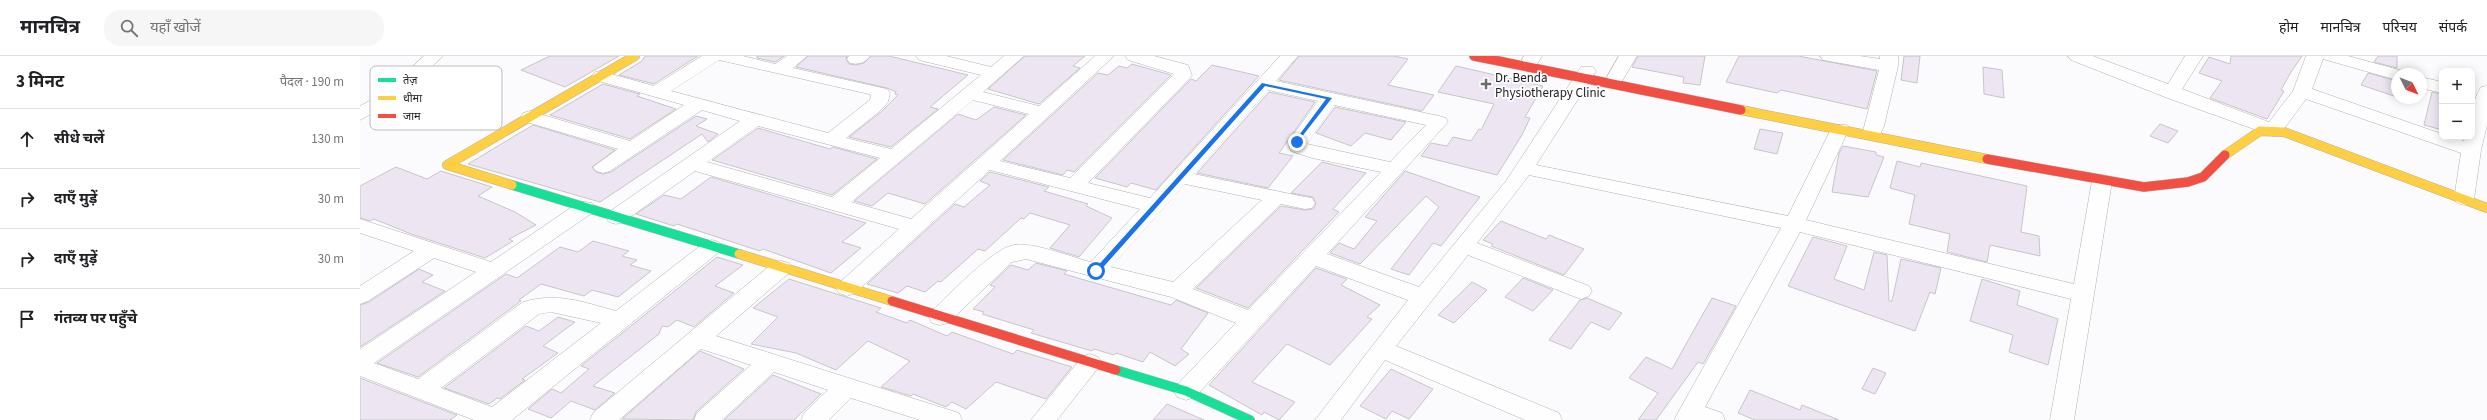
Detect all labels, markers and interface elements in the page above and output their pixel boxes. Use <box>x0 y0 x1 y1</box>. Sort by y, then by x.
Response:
search box <box>104 10 384 46</box>
text: मानचित्र <box>20 14 80 41</box>
icon: search <box>118 17 140 39</box>
text: यहाँ खोजें <box>150 17 201 38</box>
text: होम <box>2279 18 2298 38</box>
text: मानचित्र <box>2320 18 2361 38</box>
text: परिचय <box>2383 18 2417 38</box>
text: संपर्क <box>2439 18 2467 38</box>
legend <box>370 66 502 130</box>
north arrow <box>2391 68 2427 104</box>
map controls <box>2439 68 2475 140</box>
button: + <box>2439 68 2475 104</box>
place label: Dr. Benda Physiotherapy Clinic <box>1495 69 1606 102</box>
text: 3 मिनट <box>16 70 64 94</box>
text: पैदल · 190 m <box>280 73 344 91</box>
text: तेज़ <box>403 73 418 88</box>
marker: Dr. Benda Physiotherapy Clinic <box>1480 78 1492 90</box>
text: धीमा <box>403 91 422 106</box>
button: − <box>2439 104 2475 140</box>
text: जाम <box>403 109 421 124</box>
icon: ahead <box>16 128 38 150</box>
text: सीधे चलें <box>54 128 104 149</box>
text: 130 m <box>311 130 344 148</box>
route end <box>1288 133 1306 151</box>
icon: right <box>16 188 38 210</box>
text: दाएँ मुड़ें <box>54 188 97 209</box>
text: 30 m <box>318 190 344 208</box>
icon: right <box>16 248 38 270</box>
text: दाएँ मुड़ें <box>54 248 97 269</box>
text: 30 m <box>318 250 344 268</box>
route start <box>1087 262 1105 280</box>
icon: arrive <box>16 308 38 330</box>
text: गंतव्य पर पहुँचे <box>54 308 137 329</box>

